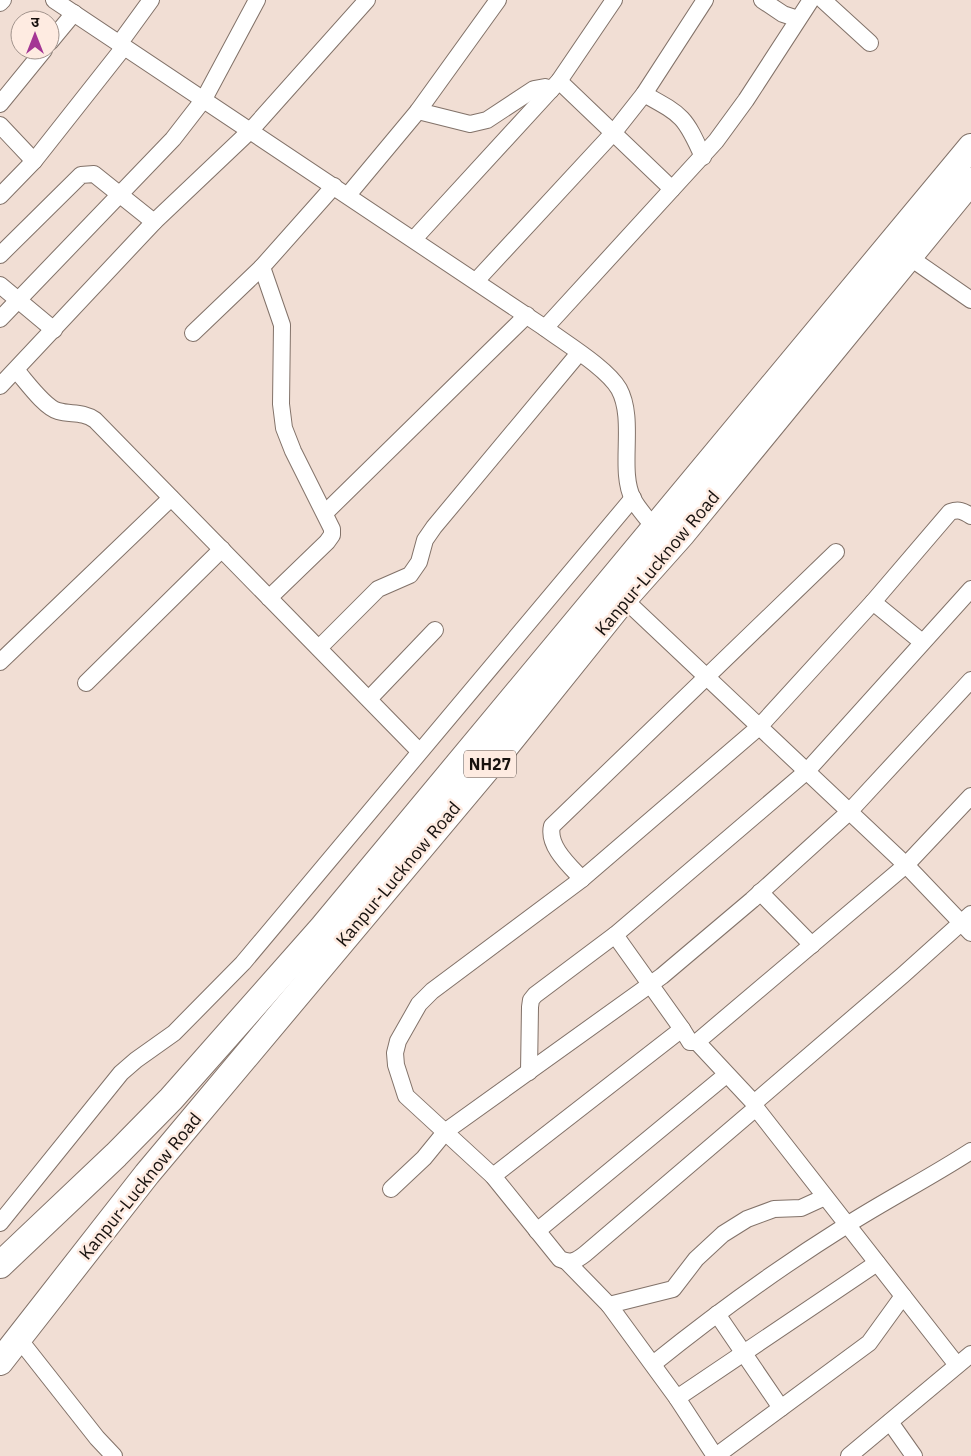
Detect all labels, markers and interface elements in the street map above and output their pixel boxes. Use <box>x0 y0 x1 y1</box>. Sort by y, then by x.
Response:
north arrow <box>10 10 60 60</box>
text: उ <box>31 13 40 31</box>
street label: Kanpur-Lucknow Road <box>590 486 724 640</box>
road number: NH27 <box>464 751 516 778</box>
street label: Kanpur-Lucknow Road <box>331 797 465 951</box>
street label: Kanpur-Lucknow Road <box>74 1108 206 1264</box>

